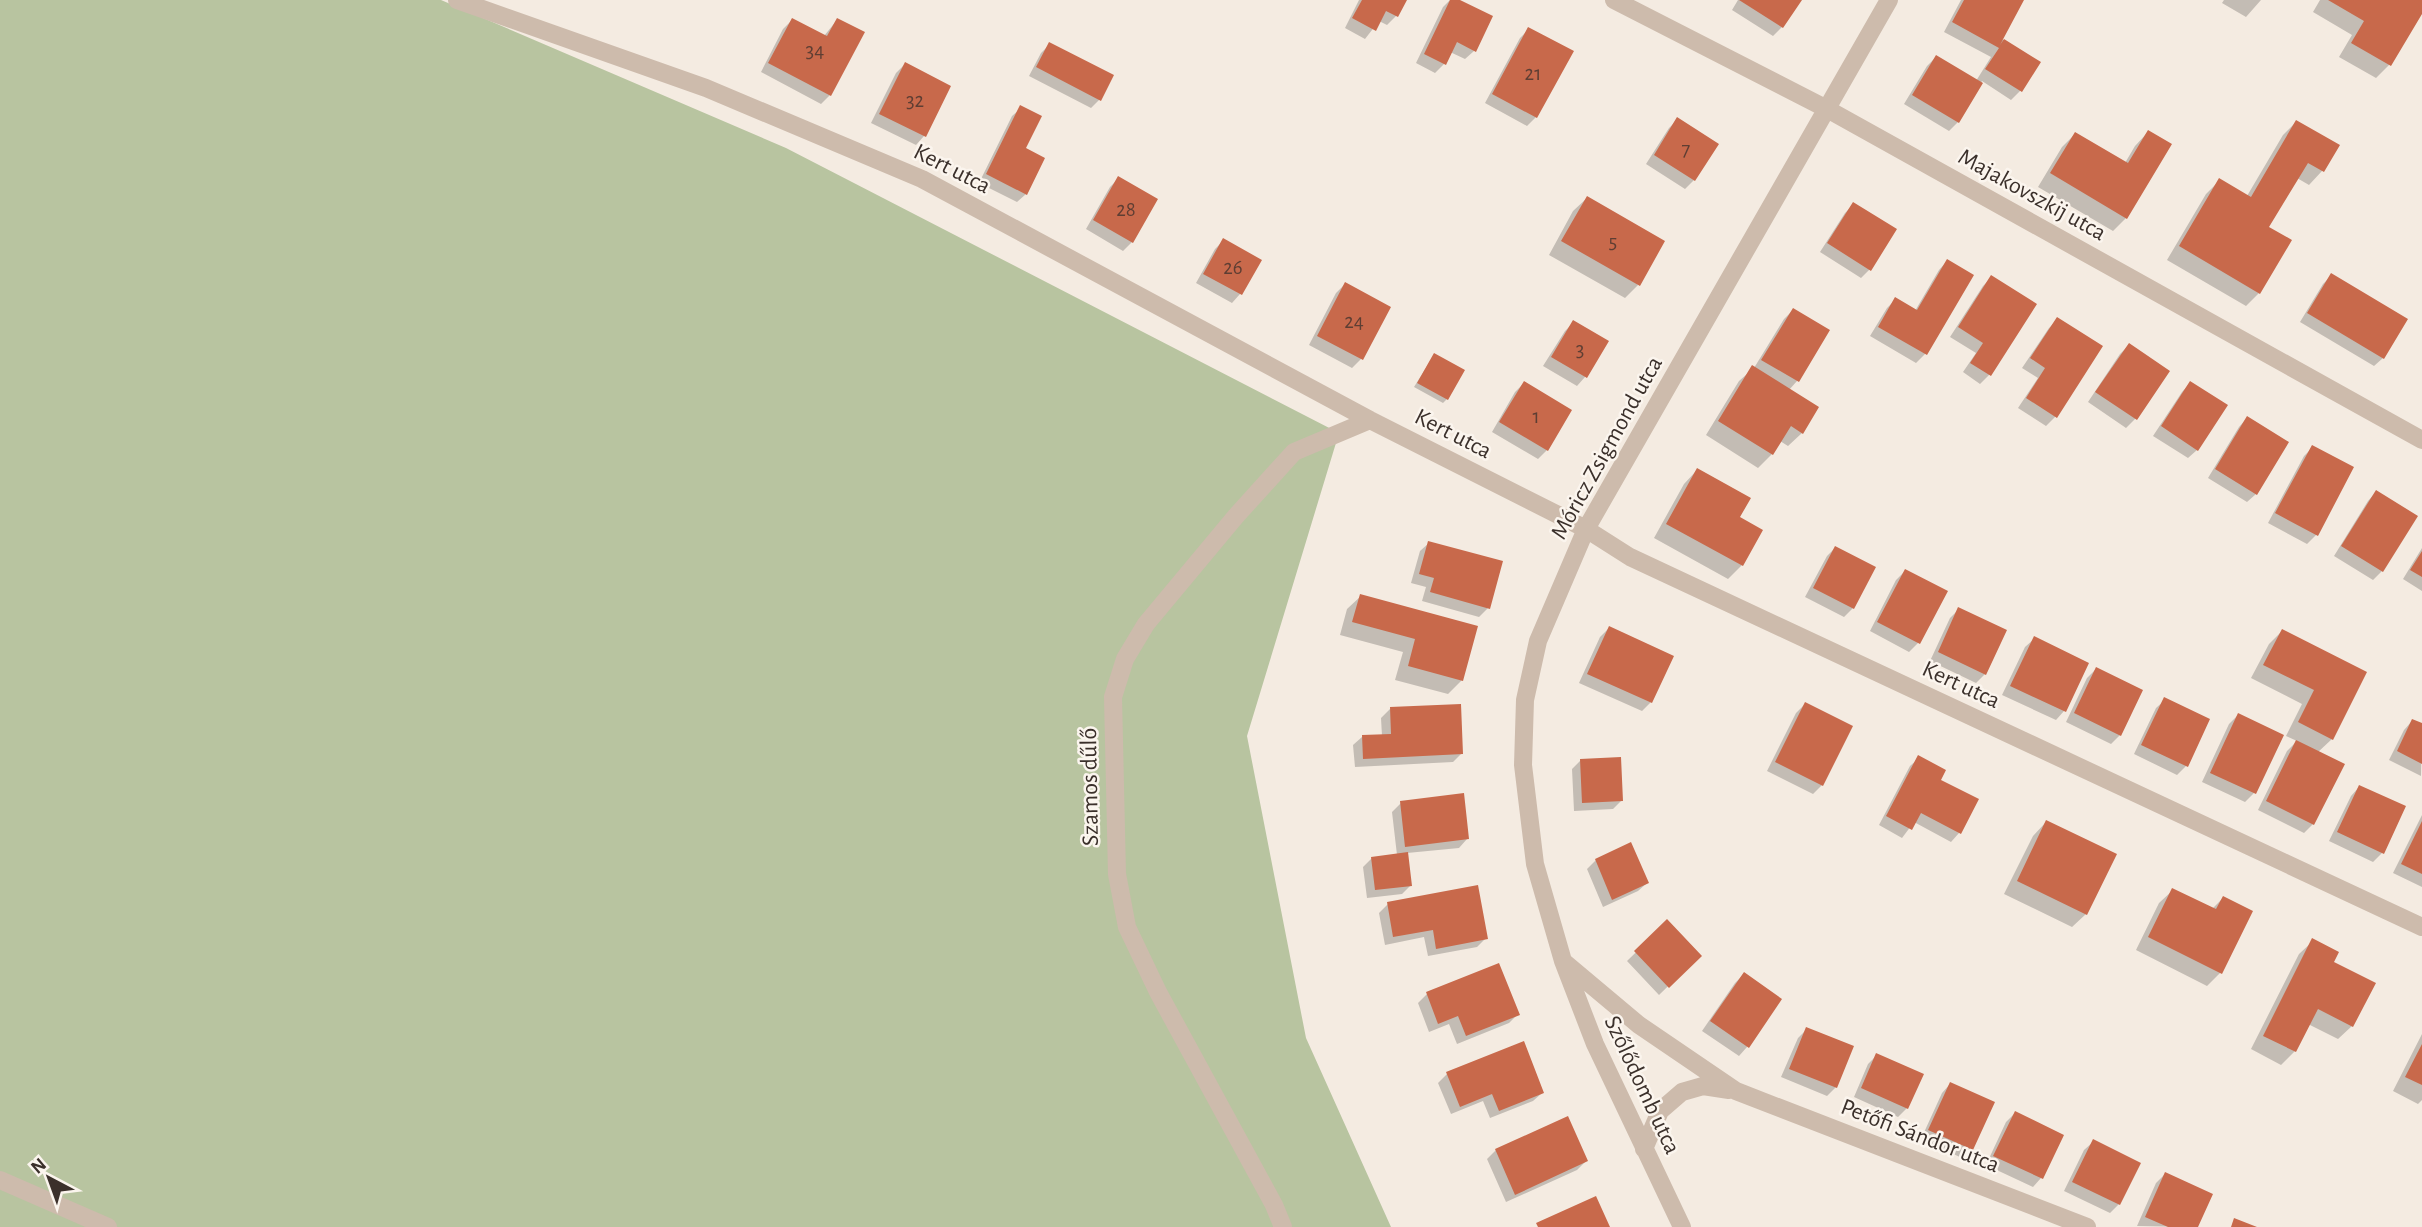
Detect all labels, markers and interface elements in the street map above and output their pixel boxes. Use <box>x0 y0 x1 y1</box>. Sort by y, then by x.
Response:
house number: 34 <box>806 40 824 61</box>
house number: 21 <box>1525 63 1541 84</box>
house number: 32 <box>906 90 924 111</box>
house number: 7 <box>1682 139 1691 160</box>
street label: Kert utca <box>910 140 994 198</box>
street label: Majakovszkij utca <box>1954 145 2110 245</box>
house number: 28 <box>1116 199 1136 220</box>
house number: 5 <box>1609 231 1617 252</box>
house number: 26 <box>1223 257 1243 278</box>
house number: 24 <box>1344 311 1364 332</box>
house number: 3 <box>1576 339 1584 360</box>
street label: Móricz Zsigmond utca <box>1547 353 1667 543</box>
street label: Kert utca <box>1411 405 1495 463</box>
house number: 1 <box>1532 406 1540 427</box>
street label: Kert utca <box>1918 657 2004 713</box>
street label: Szamos dűlő <box>1077 728 1103 846</box>
street label: Szőlődomb utca <box>1600 1012 1684 1158</box>
street label: Petőfi Sándor utca <box>1837 1095 2003 1177</box>
north arrow <box>14 1143 84 1213</box>
text: N <box>28 1155 50 1178</box>

